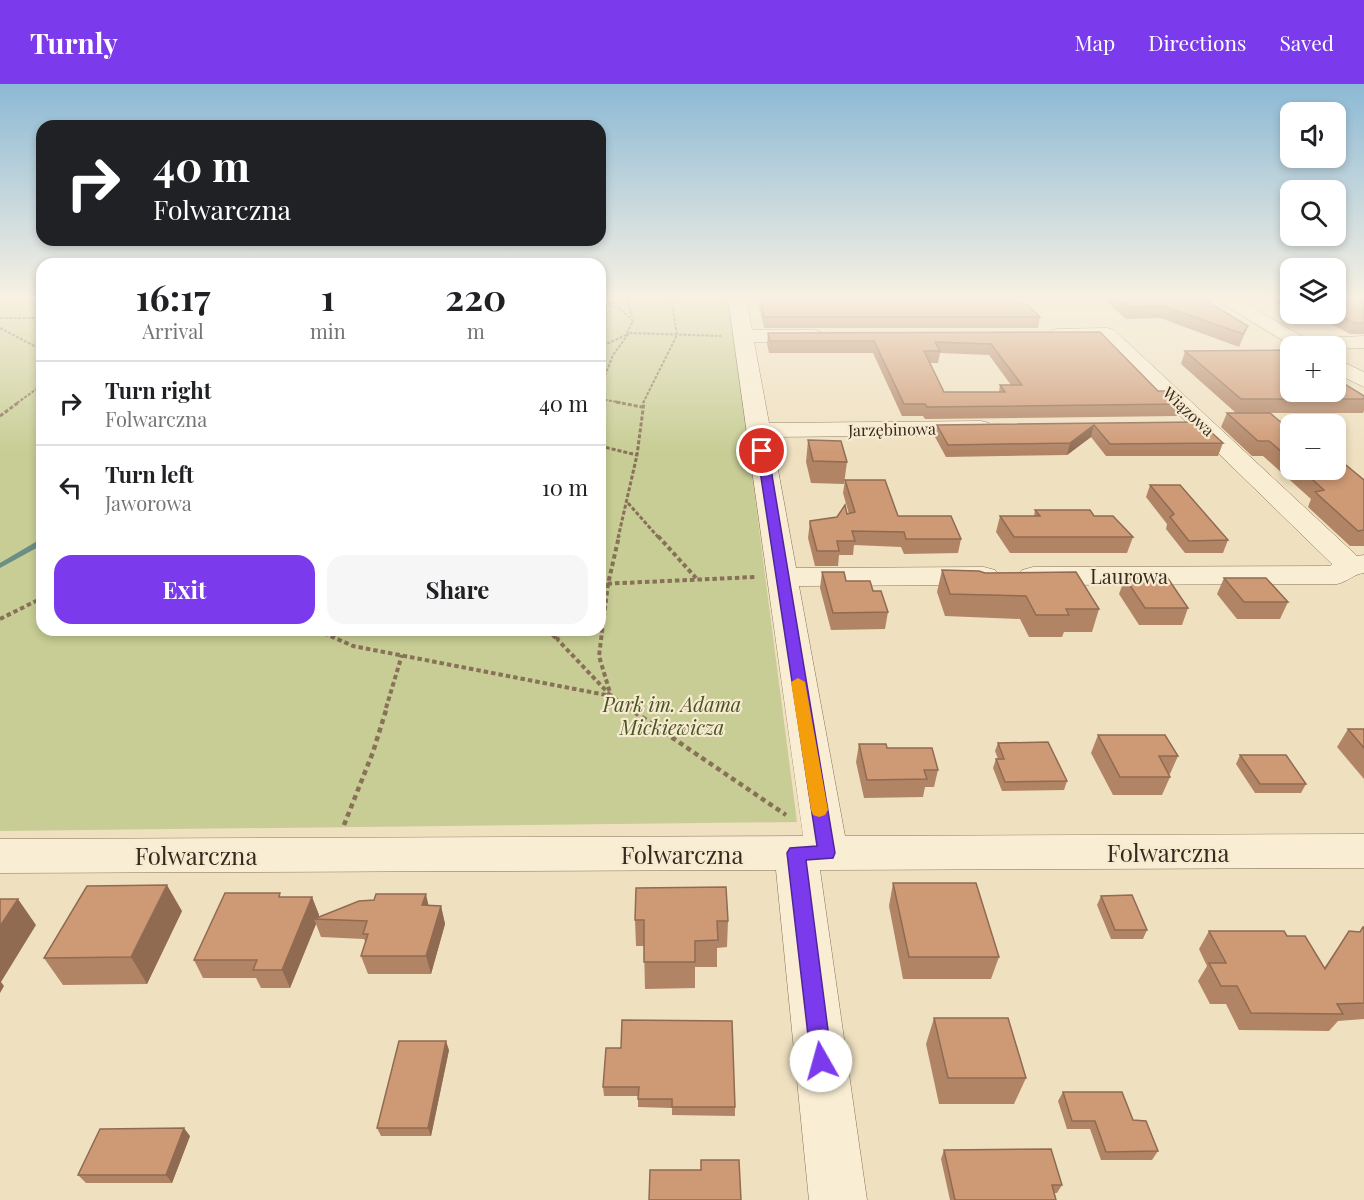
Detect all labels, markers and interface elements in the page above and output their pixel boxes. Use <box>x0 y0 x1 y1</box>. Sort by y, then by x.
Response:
text: Turnly <box>30 24 118 61</box>
text: Map <box>1074 28 1115 56</box>
text: Directions <box>1148 28 1246 56</box>
text: Saved <box>1279 28 1334 56</box>
map controls <box>1280 102 1346 480</box>
button: sound <box>1280 102 1346 168</box>
text: 40 m <box>153 137 250 193</box>
icon: right <box>54 144 132 222</box>
button: search <box>1280 180 1346 246</box>
text: Folwarczna <box>153 191 291 227</box>
button: layers <box>1280 258 1346 324</box>
text: 16:17 <box>136 272 210 320</box>
text: 1 <box>321 272 335 320</box>
text: 220 <box>445 272 506 320</box>
text: Arrival <box>142 317 204 344</box>
text: min <box>310 317 346 344</box>
text: m <box>467 317 485 344</box>
button: + <box>1280 336 1346 402</box>
text: Turn right <box>105 375 211 405</box>
street label: Wiązowa <box>1158 381 1219 440</box>
icon: right <box>54 387 87 420</box>
text: 40 m <box>539 388 588 418</box>
text: Folwarczna <box>105 405 207 432</box>
button: − <box>1280 414 1346 480</box>
street label: Jarzębinowa <box>847 418 936 440</box>
pin <box>736 425 787 476</box>
icon: arrive <box>745 434 778 467</box>
text: Turn left <box>105 459 194 489</box>
icon: left <box>54 471 87 504</box>
text: 10 m <box>542 472 588 502</box>
text: Jaworowa <box>105 489 192 516</box>
button: Exit <box>54 555 315 624</box>
button: Share <box>327 555 588 624</box>
street label: Laurowa <box>1090 562 1168 589</box>
park label: Park im. Adama Mickiewicza <box>602 690 741 740</box>
street label: Folwarczna <box>1107 836 1229 868</box>
street label: Folwarczna <box>621 838 743 870</box>
street label: Folwarczna <box>135 839 257 871</box>
position arrow <box>789 1029 853 1093</box>

